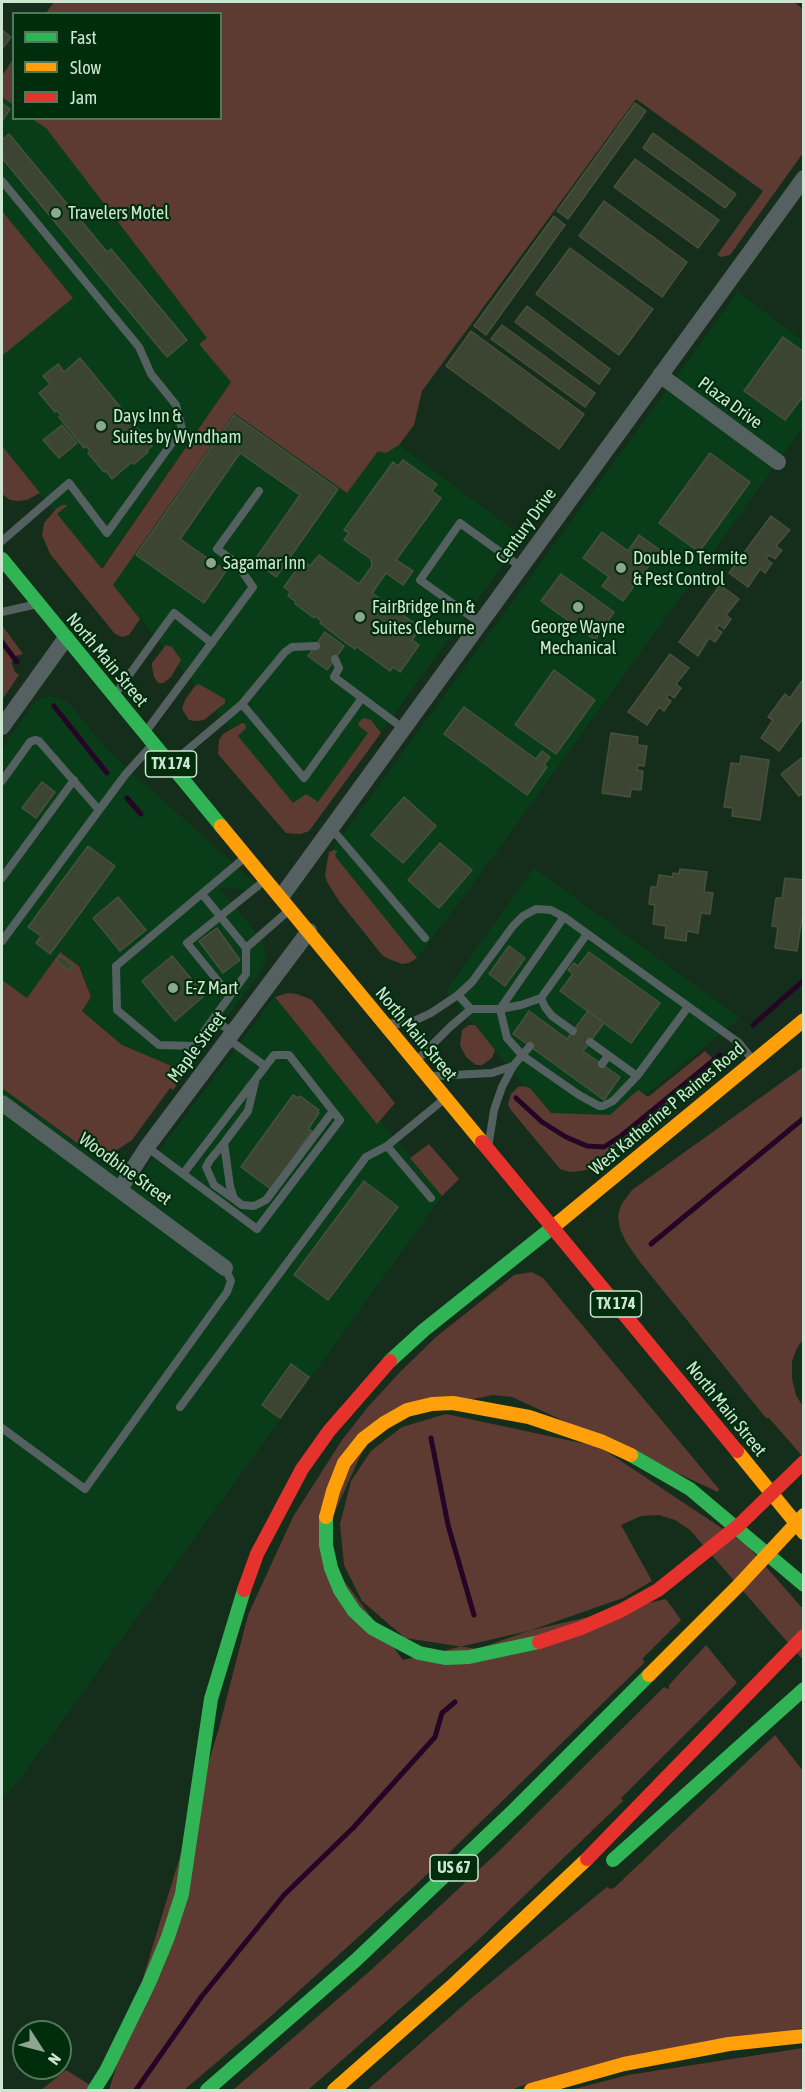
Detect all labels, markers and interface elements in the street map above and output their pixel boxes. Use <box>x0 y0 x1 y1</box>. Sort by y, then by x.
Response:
legend <box>12 12 222 120</box>
text: Fast <box>70 27 97 48</box>
text: Slow <box>70 57 101 78</box>
text: Jam <box>70 87 97 108</box>
place label: Travelers Motel <box>68 202 169 224</box>
marker: Travelers Motel <box>49 206 63 220</box>
street label: Plaza Drive <box>694 372 766 434</box>
place label: Days Inn & Suites by Wyndham <box>113 405 241 448</box>
marker: Days Inn & Suites by Wyndham <box>94 419 108 433</box>
street label: Century Drive <box>491 484 561 568</box>
place label: Double D Termite & Pest Control <box>633 547 747 590</box>
place label: Sagamar Inn <box>223 552 306 574</box>
marker: Sagamar Inn <box>204 556 218 570</box>
marker: Double D Termite & Pest Control <box>614 561 628 575</box>
place label: FairBridge Inn & Suites Cleburne <box>372 596 475 638</box>
marker: George Wayne Mechanical <box>571 600 585 614</box>
street label: North Main Street <box>61 609 153 711</box>
marker: FairBridge Inn & Suites Cleburne <box>353 610 367 624</box>
place label: George Wayne Mechanical <box>531 616 625 658</box>
road number: TX 174 <box>146 751 196 777</box>
place label: E-Z Mart <box>185 977 238 999</box>
marker: E-Z Mart <box>166 981 180 995</box>
street label: North Main Street <box>370 983 462 1085</box>
street label: Maple Street <box>163 1007 231 1087</box>
street label: West Katherine P Raines Road <box>585 1038 749 1180</box>
street label: Woodbine Street <box>74 1128 176 1210</box>
road number: TX 174 <box>590 1291 642 1317</box>
street label: North Main Street <box>681 1357 771 1461</box>
road number: US 67 <box>430 1855 478 1881</box>
north arrow <box>12 2020 72 2080</box>
text: N <box>45 2050 65 2069</box>

